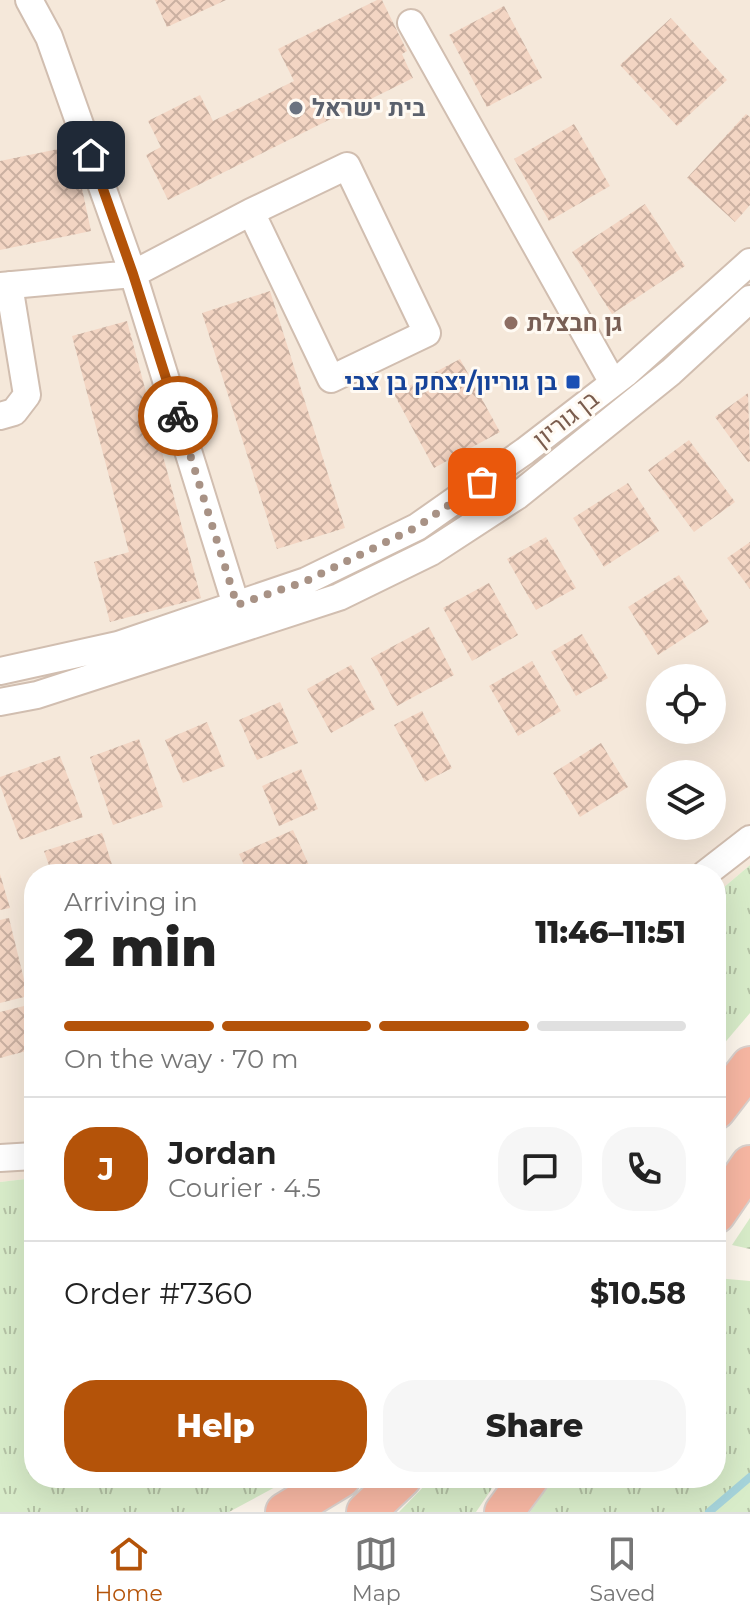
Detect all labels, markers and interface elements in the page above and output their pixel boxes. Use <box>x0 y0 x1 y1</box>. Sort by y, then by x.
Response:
place label: בית ישראל <box>312 93 425 122</box>
marker: בית ישראל <box>287 99 305 117</box>
pin <box>57 121 125 189</box>
icon: home <box>69 133 113 177</box>
place label: גן חבצלת <box>527 308 623 337</box>
marker: גן חבצלת <box>502 314 520 332</box>
place label: בן גוריון/יצחק בן צבי <box>344 367 557 396</box>
marker: בן גוריון/יצחק בן צבי <box>564 373 582 391</box>
courier <box>138 376 218 456</box>
street label: בן גוריון <box>527 384 605 453</box>
icon: bike <box>156 394 200 438</box>
pin <box>448 448 516 516</box>
icon: bag <box>460 460 504 504</box>
map controls <box>646 664 726 840</box>
button: locate <box>646 664 726 744</box>
button: layers <box>646 760 726 840</box>
text: Arriving in <box>64 886 198 918</box>
text: 11:46–11:51 <box>535 914 686 951</box>
text: 2 min <box>64 916 217 979</box>
text: On the way · 70 m <box>64 1043 299 1075</box>
button: chat <box>498 1127 582 1211</box>
button: phone <box>602 1127 686 1211</box>
text: Jordan <box>168 1135 277 1172</box>
text: J <box>98 1151 114 1188</box>
text: Courier · 4.5 <box>168 1172 321 1204</box>
text: Order #7360 <box>64 1275 253 1312</box>
text: $10.58 <box>590 1275 686 1312</box>
button: Help <box>64 1380 367 1472</box>
button: Share <box>383 1380 686 1472</box>
tab: Home <box>94 1532 163 1607</box>
tab: Map <box>352 1532 401 1607</box>
tab: Saved <box>589 1532 656 1607</box>

